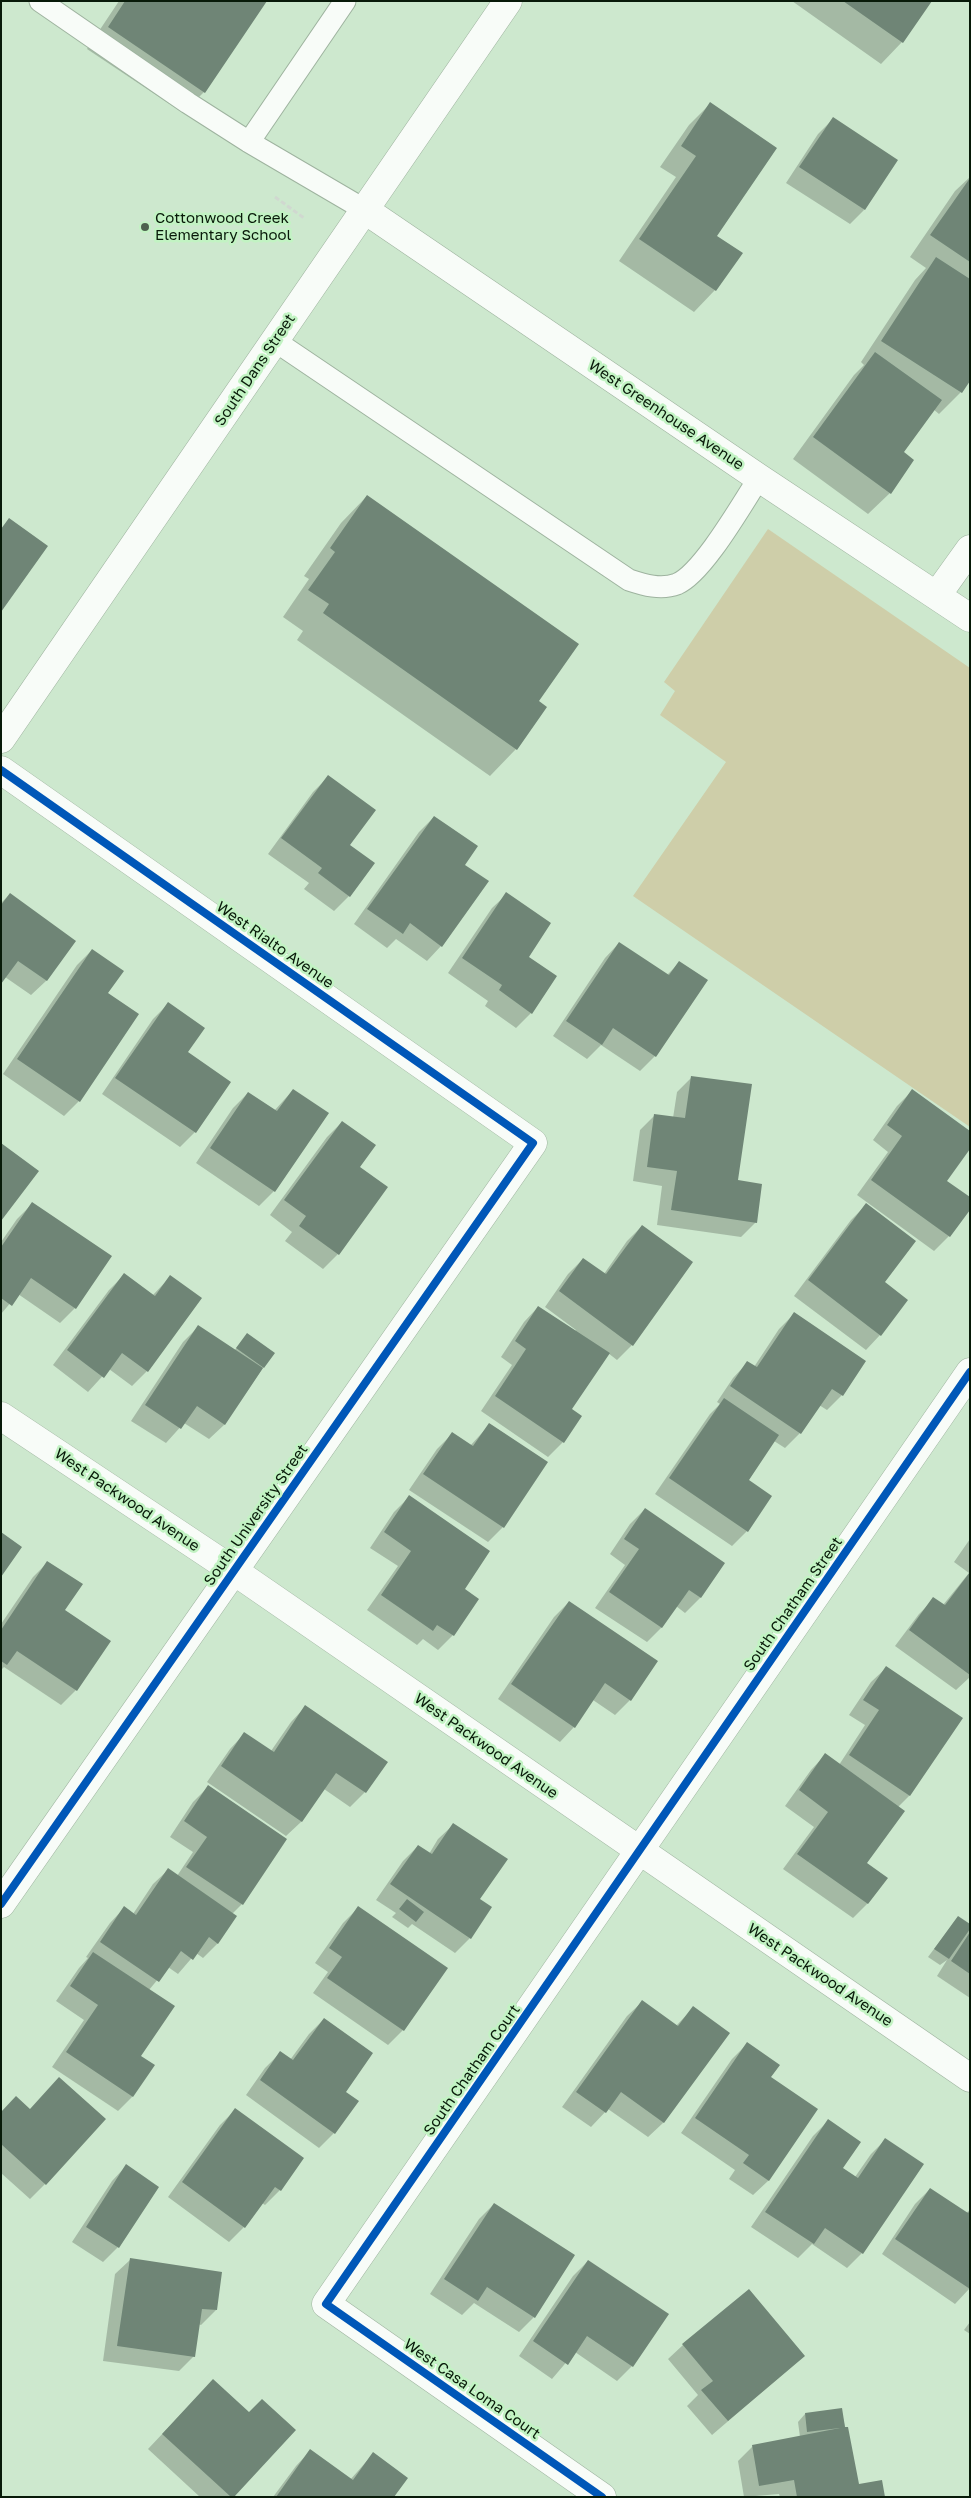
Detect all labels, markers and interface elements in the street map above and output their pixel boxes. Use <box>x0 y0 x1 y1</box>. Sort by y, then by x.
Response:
place label: Cottonwood Creek Elementary School <box>155 209 291 244</box>
marker: Cottonwood Creek Elementary School <box>139 221 151 233</box>
street label: South Dans Street <box>211 311 299 429</box>
street label: West Greenhouse Avenue <box>585 356 747 474</box>
street label: West Rialto Avenue <box>213 898 337 992</box>
street label: South University Street <box>200 1441 312 1589</box>
street label: West Packwood Avenue <box>51 1445 203 1555</box>
street label: South Chatham Street <box>740 1534 846 1674</box>
street label: West Packwood Avenue <box>411 1690 561 1802</box>
street label: West Packwood Avenue <box>744 1920 896 2030</box>
street label: South Chatham Court <box>420 2001 524 2139</box>
street label: West Casa Loma Court <box>400 2335 544 2443</box>

